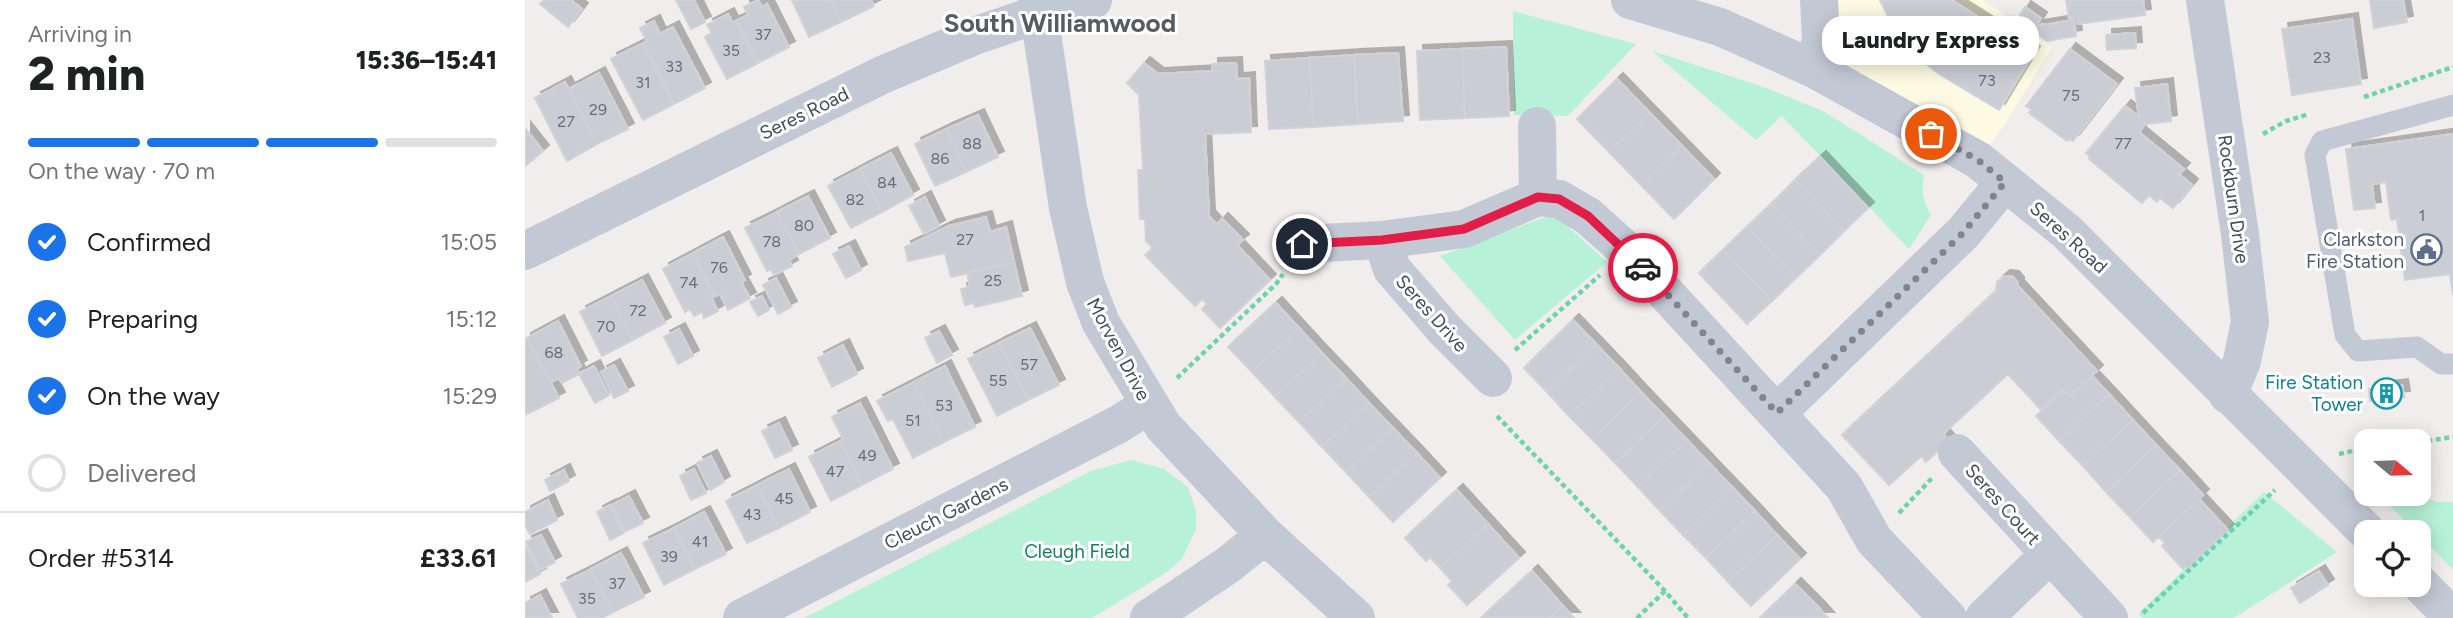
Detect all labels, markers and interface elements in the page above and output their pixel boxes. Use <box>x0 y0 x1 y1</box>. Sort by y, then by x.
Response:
district label: South Williamwood <box>944 7 1176 39</box>
callout: Laundry Express <box>1823 15 2039 64</box>
text: Arriving in <box>28 20 132 48</box>
house number: 37 <box>754 25 772 44</box>
text: Laundry Express <box>1842 26 2019 54</box>
house number: 35 <box>722 41 740 60</box>
text: 15:36–15:41 <box>356 44 497 76</box>
text: 2 min <box>28 46 145 102</box>
house number: 23 <box>2313 48 2331 67</box>
house number: 33 <box>665 57 683 76</box>
house number: 73 <box>1978 71 1996 90</box>
house number: 31 <box>635 73 651 92</box>
street label: Seres Road <box>756 82 852 145</box>
house number: 75 <box>2062 86 2080 105</box>
house number: 29 <box>589 100 607 119</box>
pin <box>1901 104 1961 164</box>
house number: 27 <box>557 112 575 131</box>
icon: bag <box>1912 115 1950 153</box>
street label: Rockburn Drive <box>2213 133 2254 265</box>
house number: 88 <box>962 134 982 153</box>
house number: 77 <box>2114 134 2132 153</box>
house number: 86 <box>931 149 949 168</box>
text: On the way · 70 m <box>28 157 215 185</box>
house number: 84 <box>877 173 897 192</box>
house number: 82 <box>846 190 864 209</box>
street label: Seres Road <box>2025 197 2112 278</box>
house number: 1 <box>2419 206 2425 225</box>
pin <box>1272 214 1332 274</box>
house number: 80 <box>794 216 814 235</box>
icon: check <box>28 223 66 261</box>
icon: home <box>1283 225 1321 263</box>
text: Confirmed <box>87 226 211 258</box>
text: 15:05 <box>440 228 497 256</box>
place label: Clarkston Fire Station <box>2306 228 2404 273</box>
house number: 27 <box>956 230 974 249</box>
house number: 78 <box>763 232 781 251</box>
courier <box>1608 233 1678 303</box>
public building icon: Clarkston Fire Station <box>2410 233 2444 267</box>
icon: car <box>1624 249 1662 287</box>
house number: 76 <box>710 258 728 277</box>
street label: Seres Drive <box>1391 270 1472 357</box>
house number: 25 <box>984 271 1002 290</box>
house number: 74 <box>680 273 698 292</box>
street label: Morven Drive <box>1082 294 1155 404</box>
icon: check <box>28 300 66 338</box>
house number: 72 <box>629 301 647 320</box>
text: Preparing <box>87 303 198 335</box>
text: 15:12 <box>446 305 497 333</box>
house number: 70 <box>597 317 615 336</box>
house number: 68 <box>545 343 563 362</box>
house number: 57 <box>1020 355 1038 374</box>
house number: 55 <box>989 371 1007 390</box>
place label: Fire Station Tower <box>2265 371 2364 416</box>
building icon: Fire Station Tower <box>2369 376 2403 410</box>
icon: check <box>28 377 66 415</box>
text: On the way <box>87 380 220 412</box>
text: 15:29 <box>443 382 497 410</box>
house number: 53 <box>935 396 953 415</box>
house number: 51 <box>905 411 921 430</box>
north arrow <box>2354 429 2431 506</box>
map controls <box>2354 429 2431 597</box>
house number: 49 <box>858 446 877 465</box>
text: Delivered <box>87 457 196 489</box>
street label: Seres Court <box>1960 459 2045 550</box>
house number: 47 <box>826 462 845 481</box>
street label: Cleuch Gardens <box>880 472 1012 555</box>
house number: 45 <box>774 489 794 508</box>
house number: 43 <box>743 505 761 524</box>
button: locate <box>2354 520 2431 597</box>
house number: 41 <box>692 532 708 551</box>
park label: Cleugh Field <box>1024 540 1130 563</box>
text: Order #5314 <box>28 542 174 574</box>
text: £33.61 <box>420 542 497 574</box>
house number: 39 <box>660 547 678 566</box>
house number: 37 <box>608 574 626 593</box>
house number: 35 <box>578 589 596 608</box>

